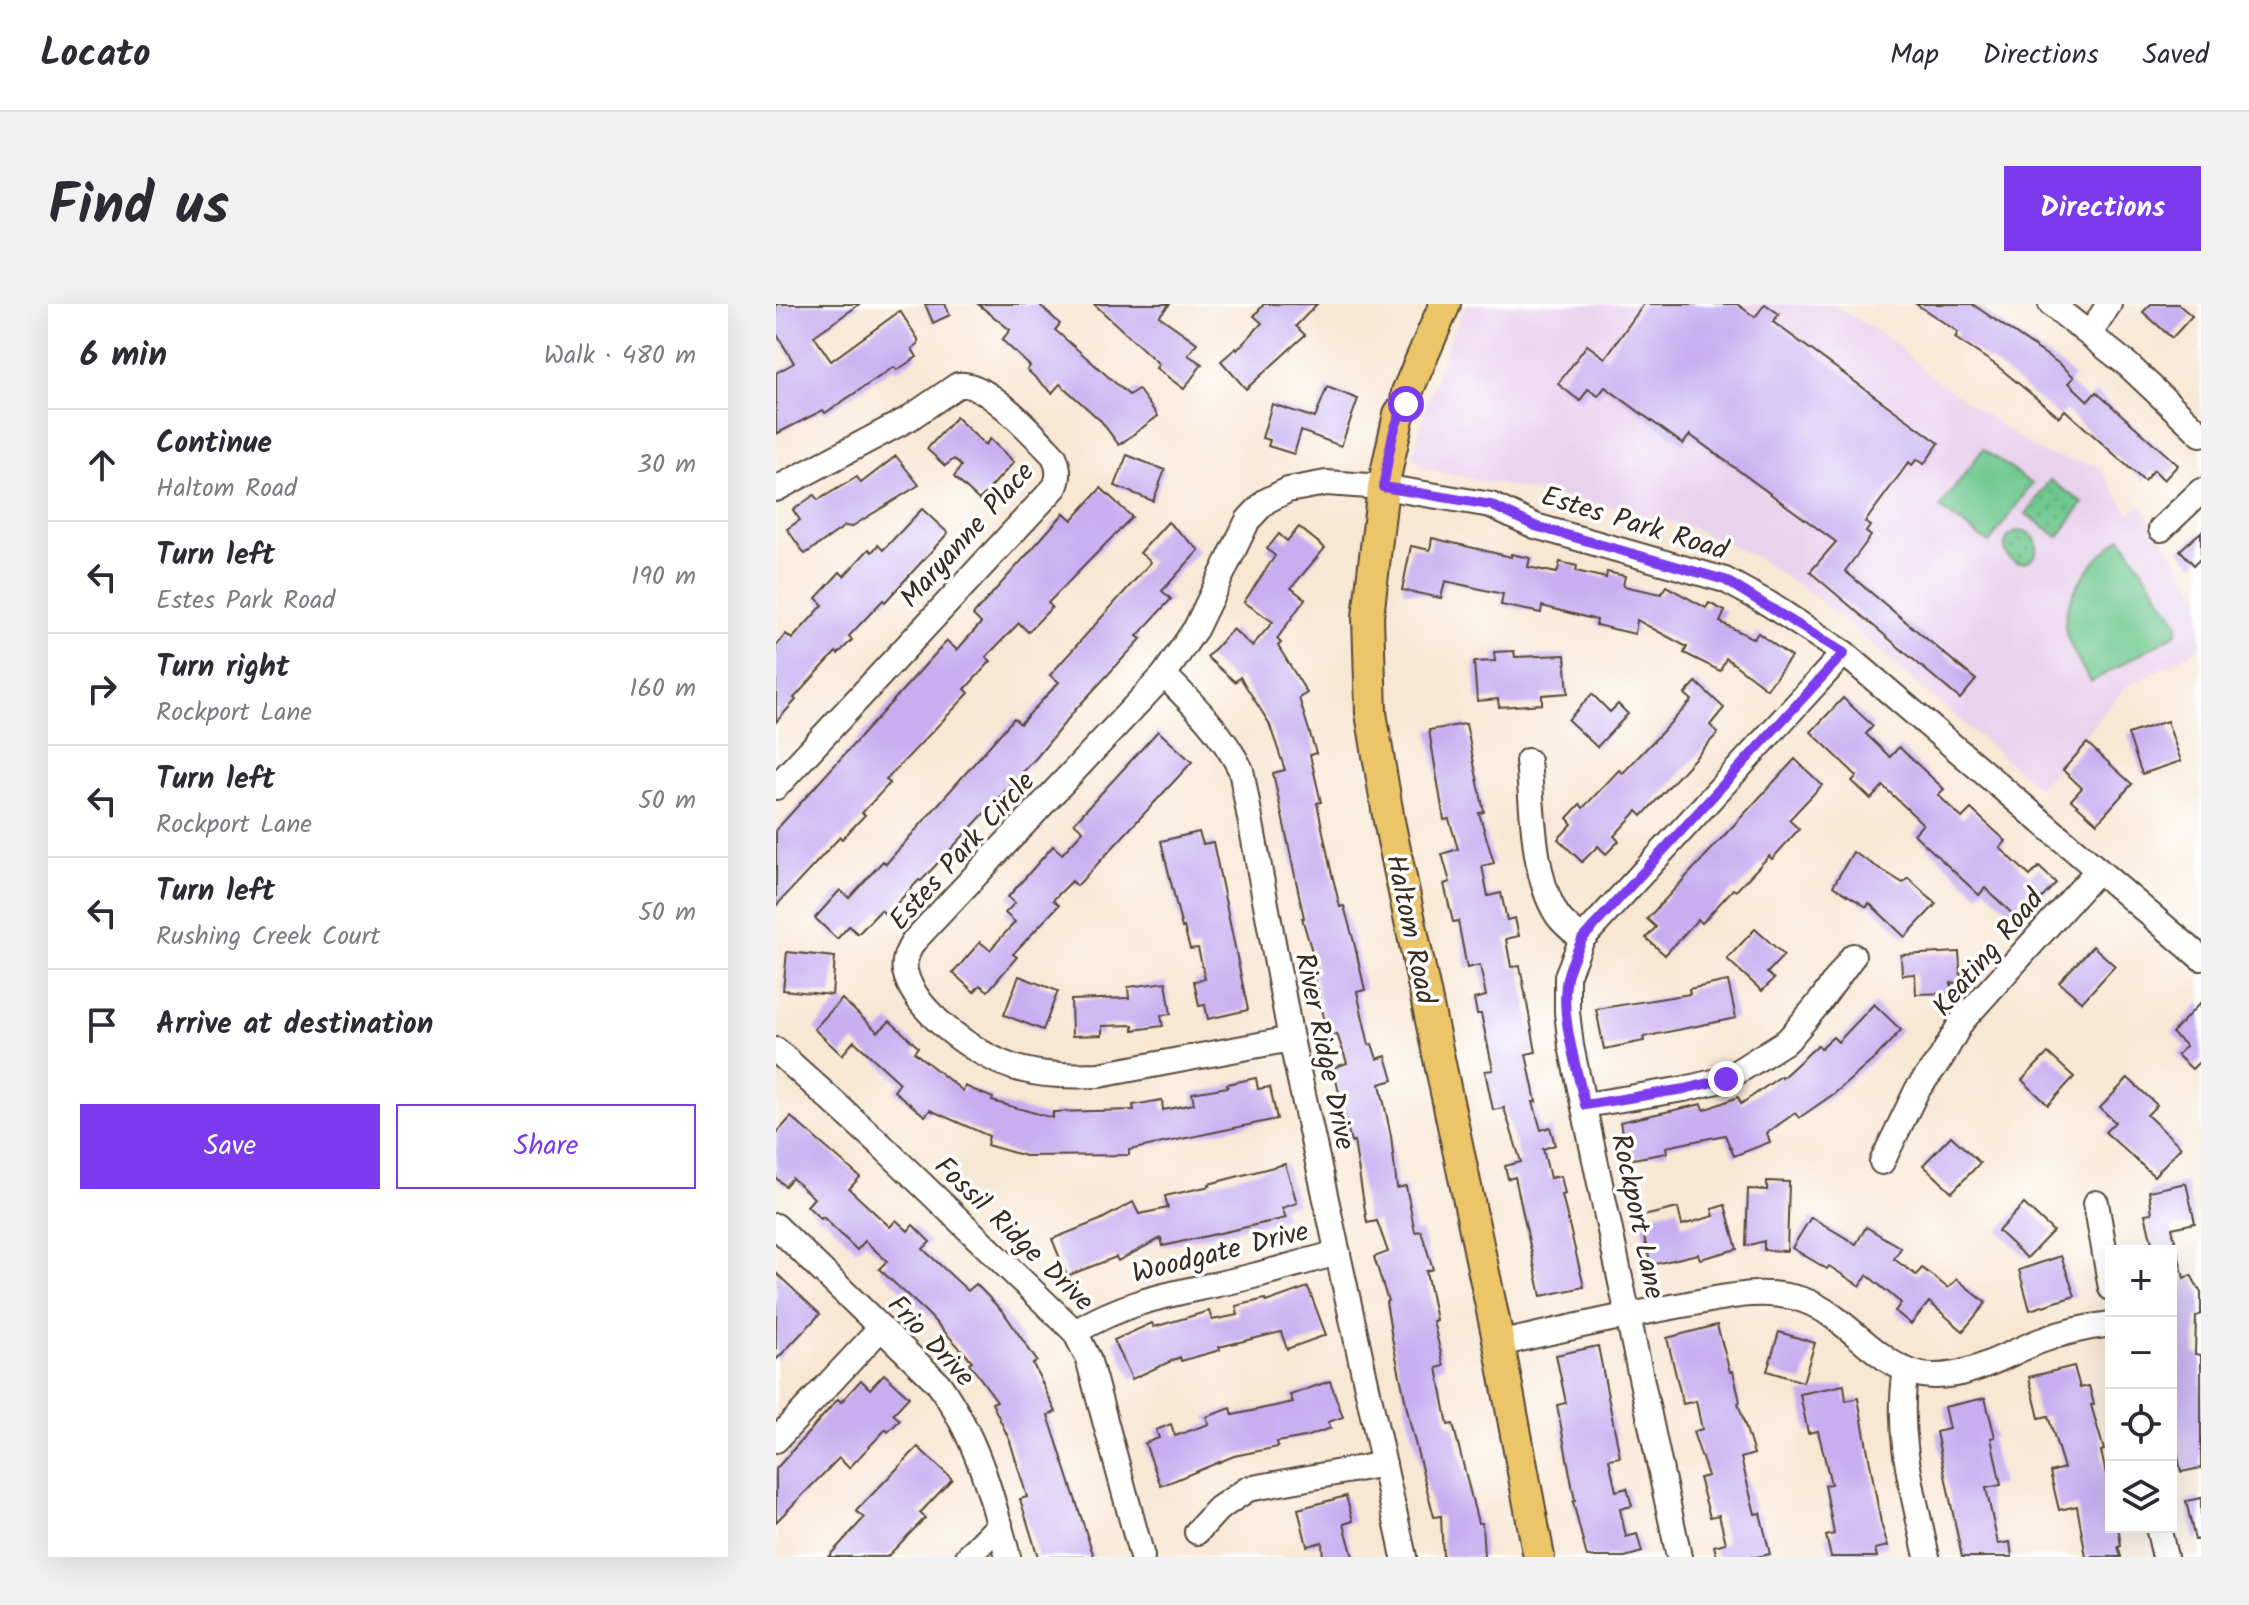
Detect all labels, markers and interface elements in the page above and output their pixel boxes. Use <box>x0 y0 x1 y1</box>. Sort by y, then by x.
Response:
text: Locato <box>40 25 151 85</box>
text: Map <box>1890 33 1939 78</box>
text: Directions <box>1983 33 2099 78</box>
text: Saved <box>2143 33 2209 78</box>
text: Find us <box>48 163 229 253</box>
button: Directions <box>2004 166 2201 251</box>
text: 6 min <box>80 329 167 383</box>
text: Walk · 480 m <box>544 335 696 377</box>
route start <box>1388 386 1424 422</box>
text: Continue <box>156 420 272 468</box>
icon: ahead <box>80 443 124 487</box>
text: 30 m <box>637 444 696 486</box>
street label: Maryanne Place <box>889 452 1047 619</box>
text: Haltom Road <box>156 468 297 510</box>
street label: Estes Park Road <box>1535 475 1734 574</box>
text: Turn left <box>156 532 275 580</box>
icon: left <box>80 555 124 599</box>
text: 190 m <box>631 556 696 598</box>
text: Estes Park Road <box>156 580 335 622</box>
text: Turn right <box>156 644 289 692</box>
icon: right <box>80 667 124 711</box>
text: 160 m <box>629 668 696 710</box>
text: Rockport Lane <box>156 692 312 734</box>
text: Turn left <box>156 756 275 804</box>
street label: Estes Park Circle <box>879 761 1047 942</box>
icon: left <box>80 779 124 823</box>
text: 50 m <box>638 780 696 822</box>
text: Rockport Lane <box>156 804 312 846</box>
street label: Haltom Road <box>1372 851 1448 1010</box>
text: Turn left <box>156 868 275 916</box>
street label: Keating Road <box>1922 879 2057 1028</box>
icon: left <box>80 891 124 935</box>
text: 50 m <box>638 892 696 934</box>
text: Rushing Creek Court <box>156 916 380 958</box>
street label: River Ridge Drive <box>1281 949 1366 1155</box>
text: Arrive at destination <box>156 1001 433 1049</box>
icon: arrive <box>80 1003 124 1047</box>
route end <box>1708 1061 1744 1097</box>
button: Save <box>80 1104 380 1189</box>
button: Share <box>396 1104 696 1189</box>
street label: Rockport Lane <box>1597 1130 1676 1304</box>
street label: Fossil Ridge Drive <box>923 1146 1104 1324</box>
street label: Woodgate Drive <box>1127 1210 1314 1297</box>
map controls <box>2105 1245 2177 1533</box>
button: + <box>2105 1245 2177 1317</box>
street label: Frio Drive <box>875 1285 985 1399</box>
button: − <box>2105 1317 2177 1389</box>
button: locate <box>2105 1389 2177 1461</box>
button: layers <box>2105 1461 2177 1533</box>

